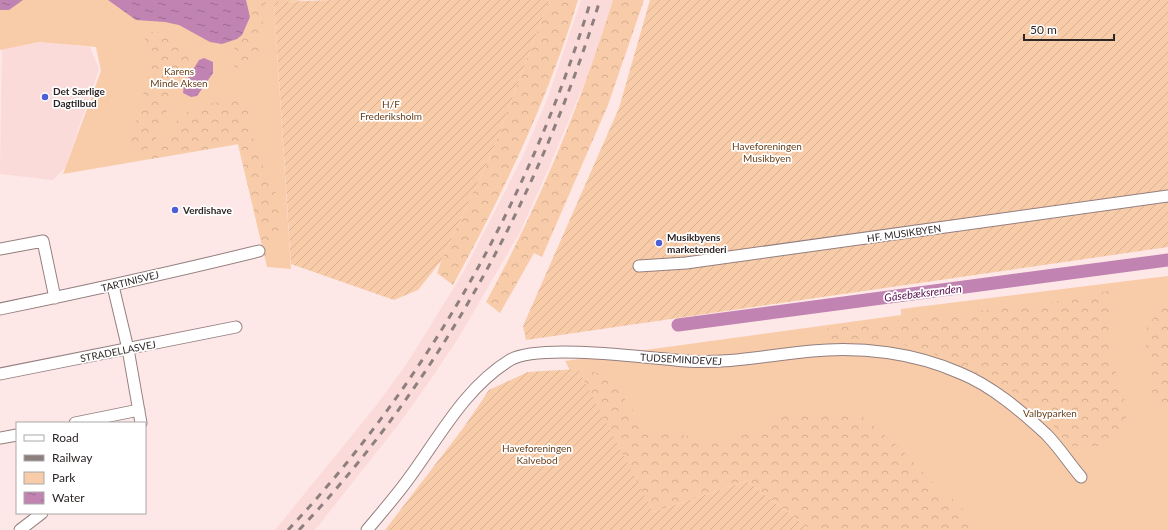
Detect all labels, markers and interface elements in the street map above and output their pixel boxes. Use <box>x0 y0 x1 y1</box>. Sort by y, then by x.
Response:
scale bar <box>1024 16 1114 42</box>
text: 50 m <box>1030 22 1057 37</box>
park label: Karens Minde Aksen <box>150 65 208 89</box>
place label: Det Særlige Dagtilbud <box>53 85 105 109</box>
marker: Det Særlige Dagtilbud <box>40 92 50 102</box>
park label: H/F Frederiksholm <box>360 98 422 122</box>
park label: Haveforeningen Musikbyen <box>732 140 802 164</box>
place label: Verdishave <box>182 204 232 216</box>
marker: Verdishave <box>170 205 180 215</box>
street label: HF. MUSIKBYEN <box>866 222 942 244</box>
place label: Musikbyens marketenderi <box>667 231 727 255</box>
marker: Musikbyens marketenderi <box>654 238 664 248</box>
street label: TARTINISVEJ <box>100 268 160 294</box>
water label: Gåsebæksrenden <box>884 281 963 304</box>
street label: STRADELLASVEJ <box>79 338 157 364</box>
street label: TUDSEMINDEVEJ <box>640 351 722 367</box>
park label: Valbyparken <box>1023 407 1077 419</box>
legend <box>16 422 146 514</box>
text: Road <box>52 430 79 445</box>
park label: Haveforeningen Kalvebod <box>502 442 572 466</box>
text: Railway <box>52 450 93 465</box>
text: Park <box>52 470 76 485</box>
text: Water <box>52 490 85 505</box>

